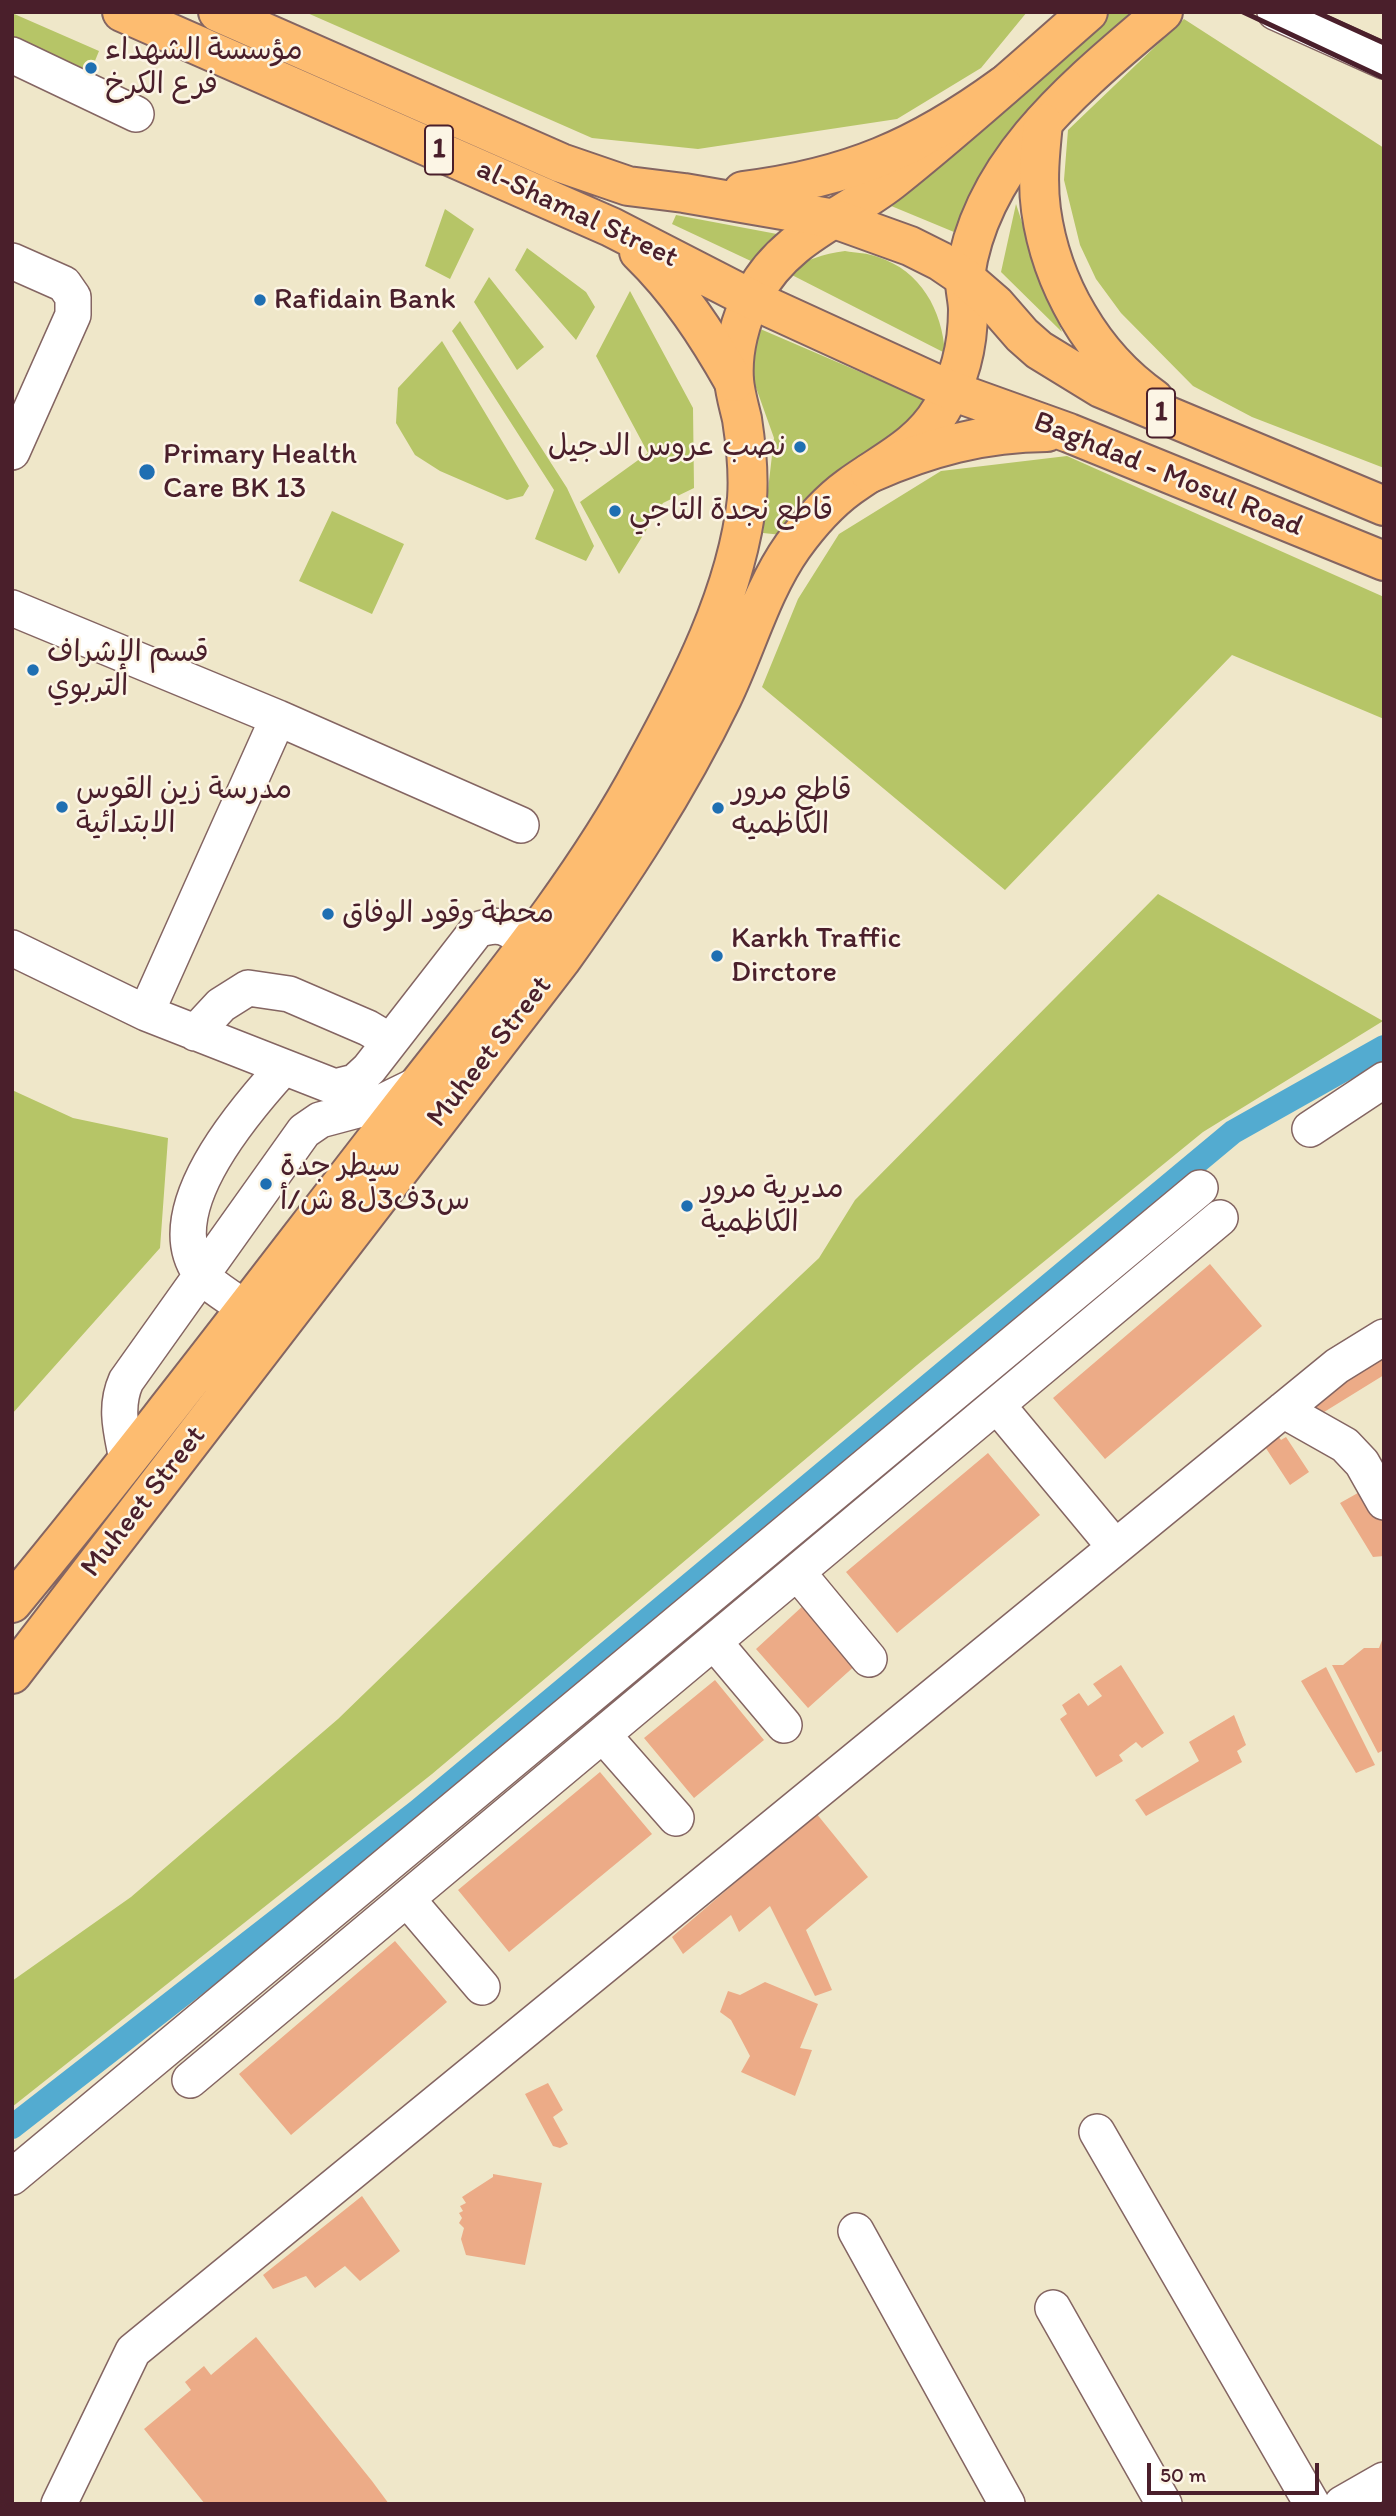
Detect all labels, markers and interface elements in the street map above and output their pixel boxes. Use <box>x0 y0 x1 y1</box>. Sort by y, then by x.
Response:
place label: مؤسسة الشهداء فرع الكرخ <box>105 33 303 104</box>
marker: مؤسسة الشهداء فرع الكرخ <box>83 60 99 76</box>
road number: 1 <box>425 125 453 174</box>
street label: al-Shamal Street <box>470 152 684 276</box>
place label: Rafidain Bank <box>274 282 456 318</box>
marker: Rafidain Bank <box>252 292 268 308</box>
road number: 1 <box>1147 388 1175 438</box>
street label: Baghdad - Mosul Road <box>1028 404 1308 546</box>
place label: نصب عروس الدجيل <box>548 429 786 465</box>
place label: Primary Health Care BK 13 <box>163 437 357 508</box>
marker: نصب عروس الدجيل <box>792 439 808 455</box>
marker: Primary Health Care BK 13 <box>137 462 157 482</box>
place label: قاطع نجدة التاجي <box>629 493 833 529</box>
marker: قاطع نجدة التاجي <box>607 503 623 519</box>
place label: قسم الإشراف التربوي <box>47 635 209 706</box>
marker: قسم الإشراف التربوي <box>25 662 41 678</box>
place label: مدرسة زين القوس الابتدائية <box>76 772 292 842</box>
place label: قاطع مرور الكاظميه <box>732 773 852 844</box>
marker: مدرسة زين القوس الابتدائية <box>54 799 70 815</box>
marker: قاطع مرور الكاظميه <box>710 800 726 816</box>
place label: محطة وقود الوفاق <box>342 896 554 932</box>
marker: محطة وقود الوفاق <box>320 906 336 922</box>
place label: Karkh Traffic Dirctore <box>731 921 901 992</box>
marker: Karkh Traffic Dirctore <box>709 948 725 964</box>
street label: Muheet Street <box>420 969 560 1135</box>
place label: سيطر جدة س3ف3ل8 ش/أ <box>280 1149 470 1220</box>
place label: مديرية مرور الكاظمية <box>701 1171 844 1242</box>
marker: سيطر جدة س3ف3ل8 ش/أ <box>258 1176 274 1192</box>
marker: مديرية مرور الكاظمية <box>679 1198 695 1214</box>
street label: Muheet Street <box>74 1419 214 1585</box>
scale bar <box>1151 2450 1322 2494</box>
text: 50 m <box>1160 2462 1206 2487</box>

